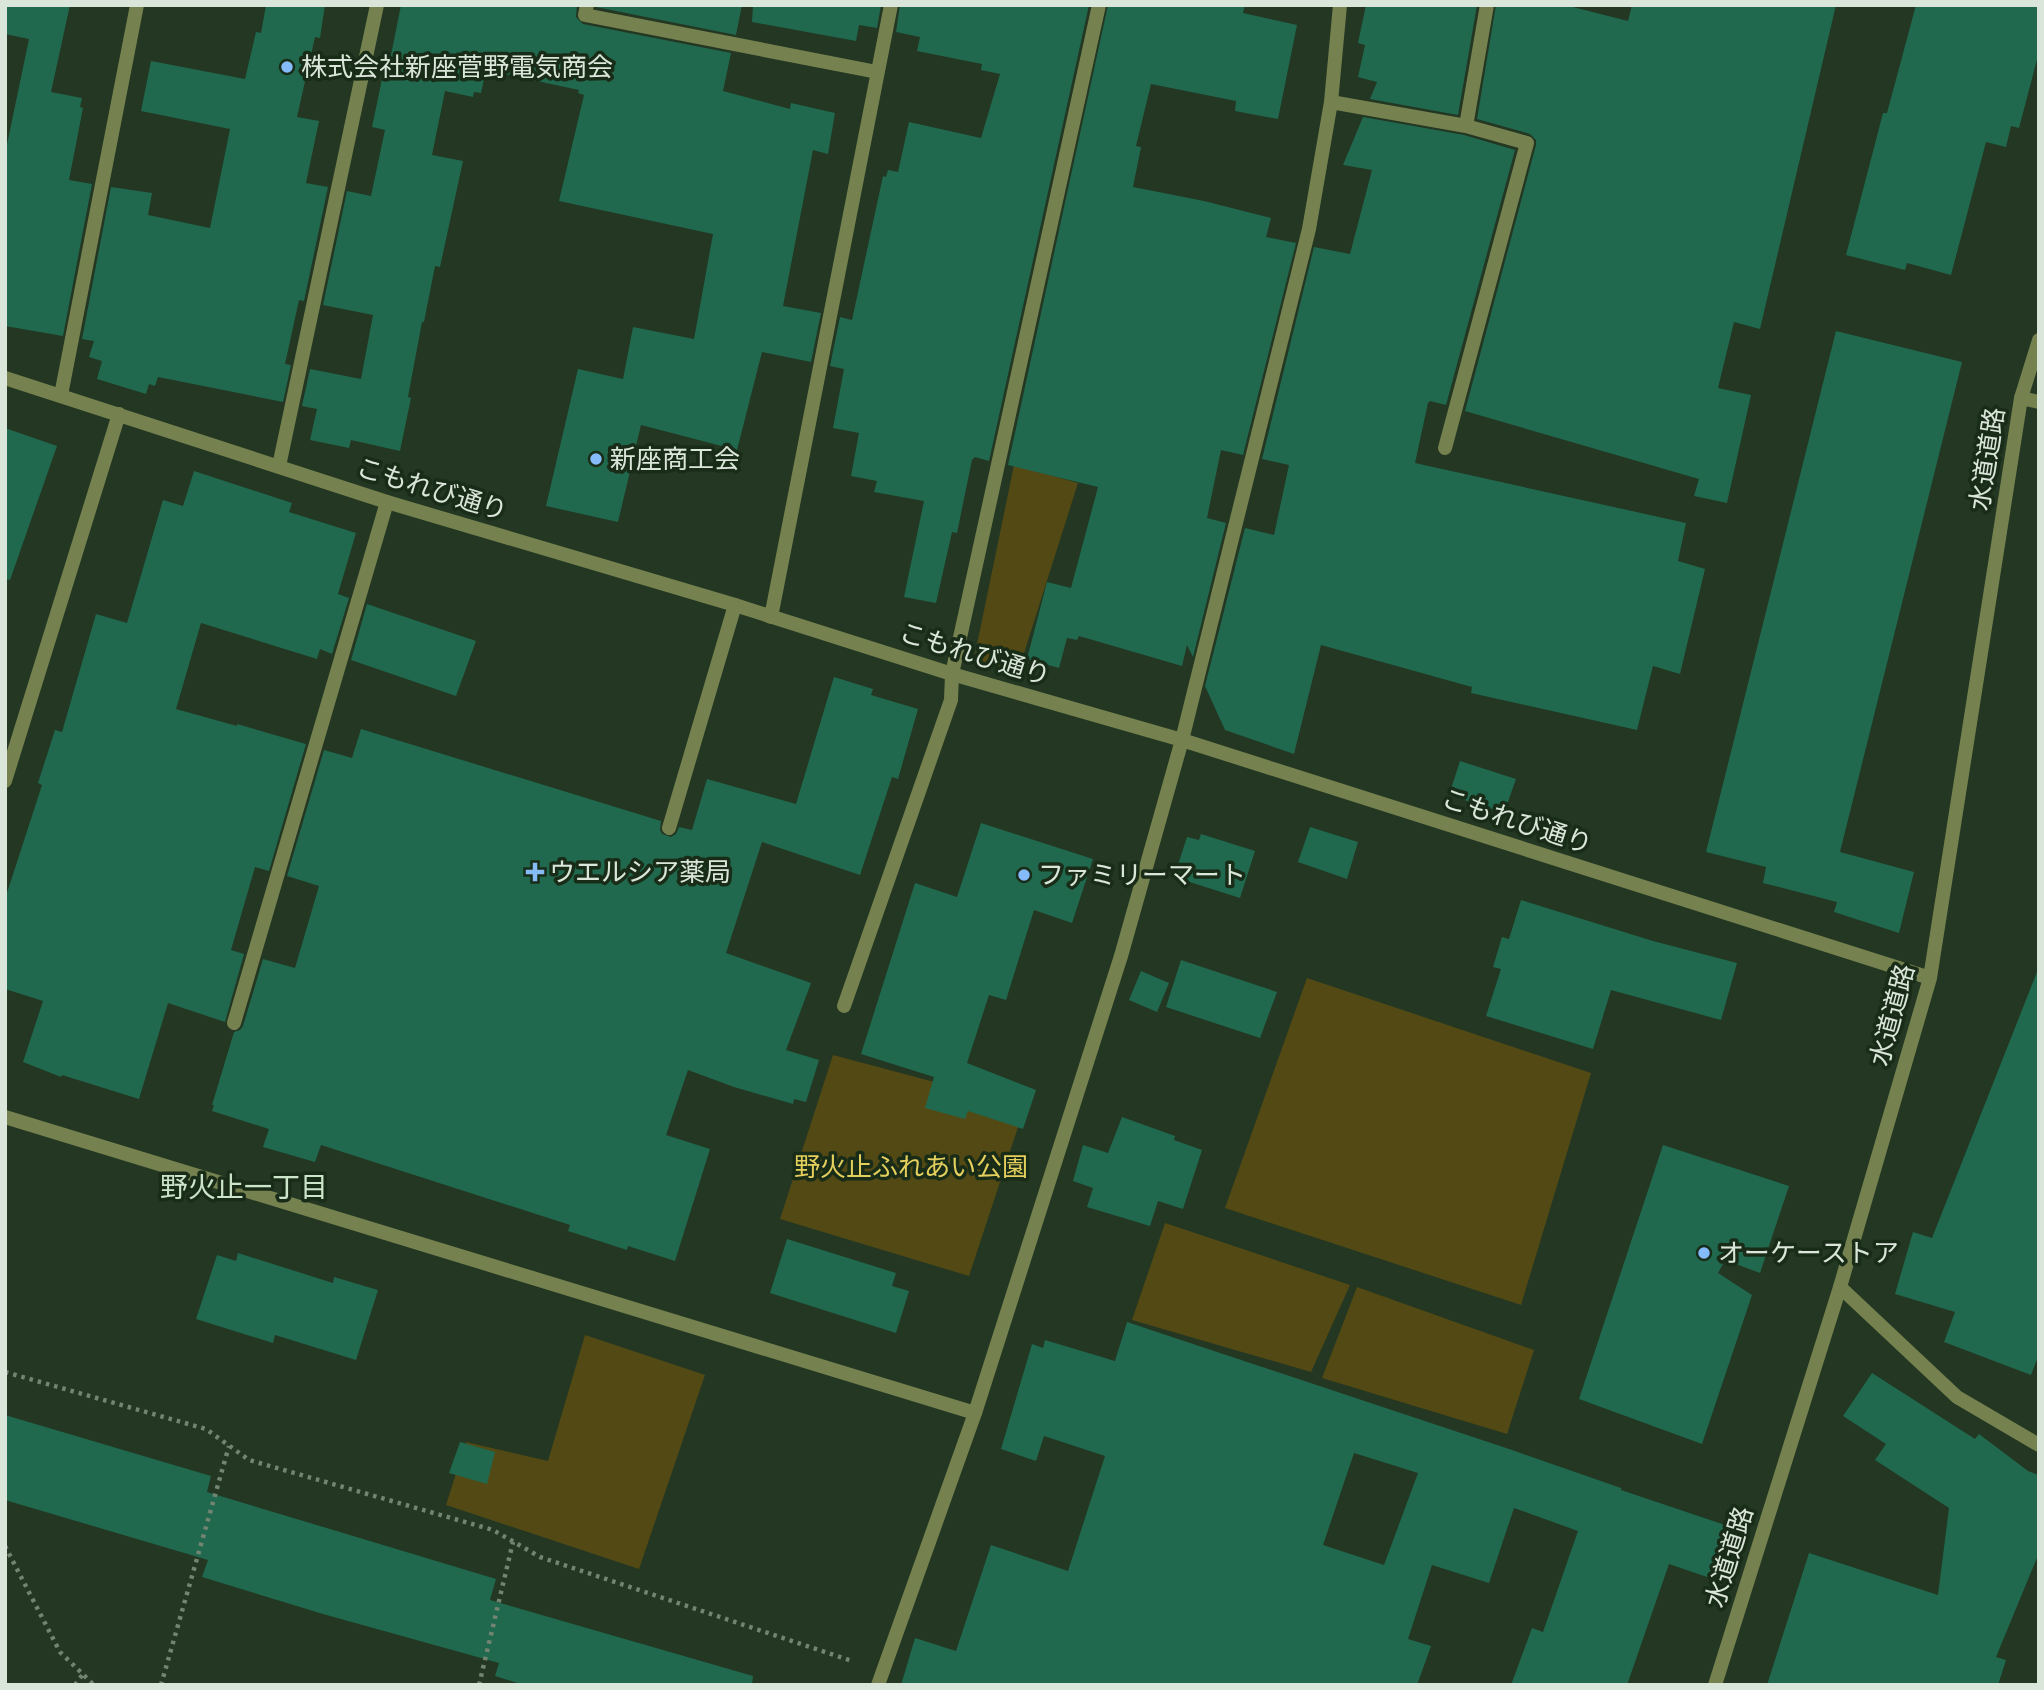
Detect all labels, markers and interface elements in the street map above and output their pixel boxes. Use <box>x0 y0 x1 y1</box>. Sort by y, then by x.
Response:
place label: 株式会社新座菅野電気商会 <box>301 51 613 83</box>
marker: 株式会社新座菅野電気商会 <box>279 59 295 75</box>
street label: 水道道路 <box>1963 405 2011 513</box>
place label: 新座商工会 <box>610 443 740 475</box>
street label: こもれび通り <box>353 451 511 527</box>
marker: 新座商工会 <box>588 451 604 467</box>
street label: こもれび通り <box>896 616 1054 692</box>
street label: こもれび通り <box>1438 782 1596 860</box>
place label: ウエルシア薬局 <box>549 856 731 888</box>
place label: ファミリーマート <box>1038 859 1246 891</box>
marker: ウエルシア薬局 <box>527 864 543 880</box>
marker: ファミリーマート <box>1016 867 1032 883</box>
street label: 水道道路 <box>1863 961 1921 1069</box>
park label: 野火止ふれあい公園 <box>794 1151 1028 1183</box>
district label: 野火止一丁目 <box>160 1170 328 1204</box>
place label: オーケーストア <box>1718 1237 1899 1269</box>
marker: オーケーストア <box>1696 1245 1712 1261</box>
street label: 水道道路 <box>1698 1503 1760 1611</box>

